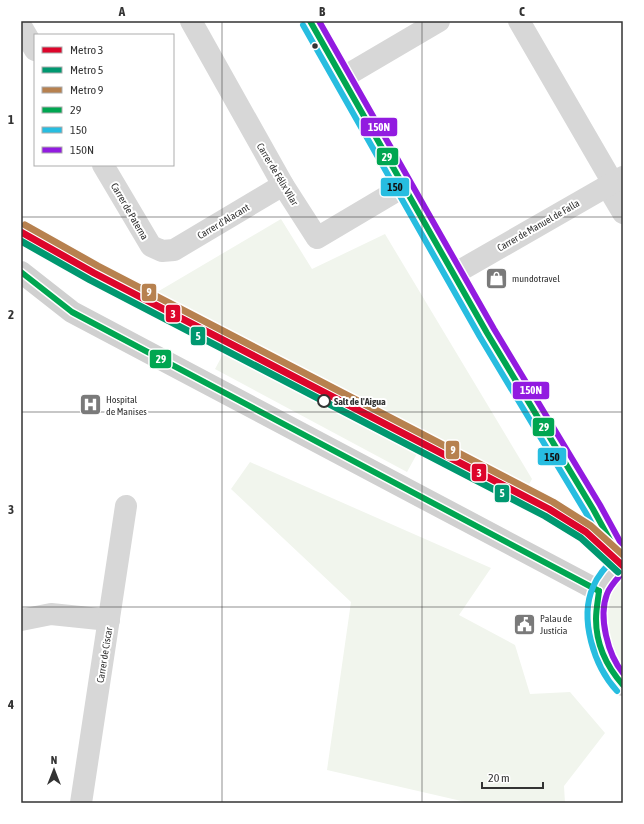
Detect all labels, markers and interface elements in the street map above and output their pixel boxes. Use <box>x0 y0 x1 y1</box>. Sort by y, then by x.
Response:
text: A <box>118 4 126 19</box>
text: B <box>319 4 326 19</box>
text: C <box>519 4 525 19</box>
legend <box>34 34 174 166</box>
unlabelled marker <box>310 41 320 51</box>
text: Metro 3 <box>70 43 103 57</box>
text: Metro 5 <box>70 63 103 77</box>
text: Metro 9 <box>70 83 104 97</box>
text: 29 <box>70 103 82 117</box>
text: 1 <box>8 112 14 127</box>
line badge: 150N <box>360 117 398 137</box>
text: 150N <box>368 121 390 133</box>
text: 150 <box>70 123 87 137</box>
street label: Carrer de Félix Vilar <box>255 141 301 208</box>
text: 150N <box>70 143 94 157</box>
line badge: 29 <box>376 147 399 166</box>
text: 29 <box>382 151 392 163</box>
line badge: 150 <box>380 177 410 197</box>
street label: Carrer de Paterna <box>109 181 150 242</box>
text: 150 <box>387 181 403 193</box>
street label: Carrer de Manuel de Falla <box>495 197 582 254</box>
street label: Carrer d'Alacant <box>195 202 251 241</box>
shop icon: mundotravel <box>484 265 510 291</box>
place label: mundotravel <box>512 273 560 284</box>
line badge: 9 <box>141 283 157 302</box>
text: 9 <box>146 286 152 298</box>
line badge: 3 <box>165 304 181 323</box>
text: 2 <box>8 307 14 322</box>
text: 3 <box>170 308 176 320</box>
line badge: 5 <box>190 326 206 346</box>
text: 5 <box>195 330 201 342</box>
line badge: 29 <box>149 349 172 369</box>
text: 29 <box>156 353 166 365</box>
line badge: 150N <box>512 381 550 400</box>
text: 150N <box>520 384 542 396</box>
hospital icon: Hospital de Manises <box>77 392 103 418</box>
place label: Hospital de Manises <box>106 394 147 417</box>
marker: Salt de l'Aigua <box>317 394 331 408</box>
place label: Salt de l'Aigua <box>334 396 386 407</box>
line badge: 29 <box>532 417 555 437</box>
text: 29 <box>539 421 549 433</box>
line badge: 9 <box>445 440 460 460</box>
text: 9 <box>450 444 456 456</box>
line badge: 150 <box>537 447 567 466</box>
text: 150 <box>544 451 560 463</box>
line badge: 3 <box>471 463 487 482</box>
text: 3 <box>476 467 482 479</box>
line badge: 5 <box>494 484 510 503</box>
text: 5 <box>499 487 505 499</box>
text: 3 <box>8 502 14 517</box>
public building icon: Palau de Justícia <box>511 611 537 637</box>
place label: Palau de Justícia <box>540 613 573 636</box>
street label: Carrer de Ciscar <box>95 625 114 684</box>
text: 4 <box>7 697 14 712</box>
north arrow <box>34 750 74 790</box>
text: N <box>51 754 57 766</box>
scale bar <box>482 764 543 790</box>
text: 20 m <box>488 771 510 785</box>

